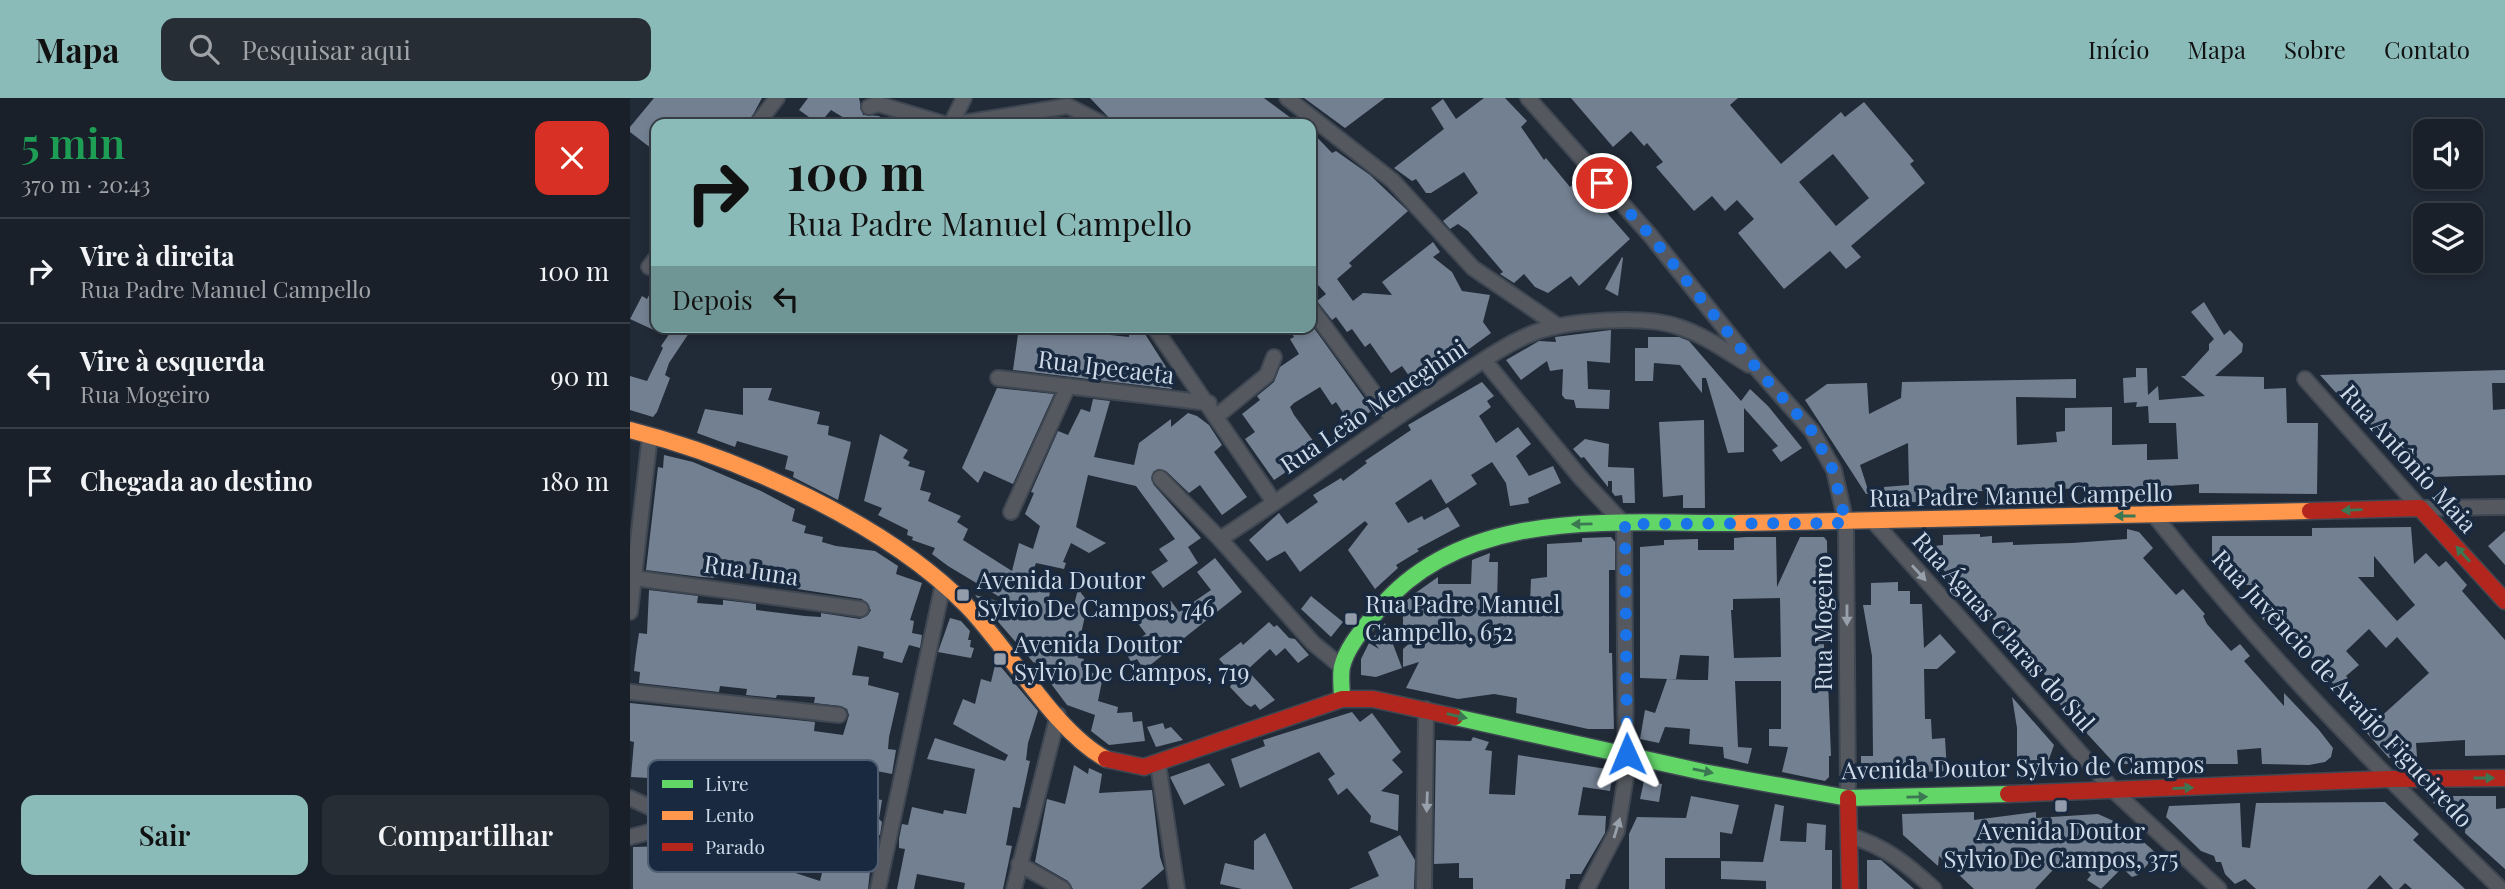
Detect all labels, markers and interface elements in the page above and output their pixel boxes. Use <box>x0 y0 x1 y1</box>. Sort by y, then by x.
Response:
search box <box>161 18 651 81</box>
text: Mapa <box>35 27 119 71</box>
icon: search <box>185 30 223 68</box>
text: Pesquisar aqui <box>241 32 411 67</box>
text: Início <box>2088 33 2149 65</box>
text: Mapa <box>2187 33 2246 65</box>
text: Sobre <box>2284 33 2346 65</box>
text: Contato <box>2384 33 2470 65</box>
text: 5 min <box>21 114 125 170</box>
map controls <box>2413 119 2483 273</box>
button: sound <box>2413 119 2483 189</box>
button: close <box>535 121 609 195</box>
text: 100 m <box>787 138 925 203</box>
icon: right <box>672 147 763 238</box>
pin <box>1572 153 1632 213</box>
icon: arrive <box>1583 164 1621 202</box>
text: 370 m · 20:43 <box>21 168 150 199</box>
text: Rua Padre Manuel Campello <box>787 201 1192 244</box>
button: layers <box>2413 203 2483 273</box>
text: Vire à direita <box>80 238 235 273</box>
icon: right <box>21 252 59 290</box>
text: 100 m <box>539 253 609 288</box>
text: Rua Padre Manuel Campello <box>80 273 371 304</box>
icon: left <box>767 280 805 318</box>
text: Depois <box>672 282 753 317</box>
street label: Rua Leão Meneghini <box>1273 331 1473 480</box>
street label: Rua Ipecaeta <box>1036 342 1176 390</box>
text: Vire à esquerda <box>80 343 265 378</box>
icon: left <box>21 357 59 395</box>
text: 90 m <box>551 358 609 393</box>
street label: Rua Antônio Maia <box>2334 376 2485 539</box>
text: Rua Mogeiro <box>80 378 210 409</box>
icon: arrive <box>21 462 59 500</box>
text: Chegada ao destino <box>80 463 313 498</box>
text: 180 m <box>541 463 609 498</box>
street label: Rua Padre Manuel Campello <box>1869 475 2173 513</box>
one-way arrow <box>2341 504 2363 515</box>
one-way arrow <box>2113 510 2135 521</box>
one-way arrow <box>1571 518 1593 530</box>
street label: Rua Águas Claras do Sul <box>1906 524 2103 737</box>
street label: Rua Juvêncio de Araújo Figueiredo <box>2206 542 2481 833</box>
one-way arrow <box>2455 546 2471 563</box>
street label: Rua Iuna <box>702 547 801 591</box>
street label: Rua Mogeiro <box>1806 555 1838 691</box>
place label: Avenida Doutor Sylvio De Campos, 746 <box>976 563 1215 623</box>
one-way arrow <box>1911 564 1927 582</box>
marker: Avenida Doutor Sylvio De Campos, 746 <box>955 587 971 603</box>
place label: Rua Padre Manuel Campello, 652 <box>1365 587 1560 647</box>
one-way arrow <box>1841 605 1853 627</box>
marker: Rua Padre Manuel Campello, 652 <box>1343 611 1359 627</box>
place label: Avenida Doutor Sylvio De Campos, 719 <box>1013 627 1249 687</box>
marker: Avenida Doutor Sylvio De Campos, 719 <box>992 651 1008 667</box>
one-way arrow <box>1446 711 1468 722</box>
position arrow <box>1590 717 1664 791</box>
street label: Avenida Doutor Sylvio de Campos <box>1840 747 2205 785</box>
legend <box>648 760 878 872</box>
one-way arrow <box>1692 766 1714 777</box>
text: Livre <box>705 770 749 796</box>
one-way arrow <box>2473 772 2495 784</box>
one-way arrow <box>2172 783 2194 794</box>
one-way arrow <box>1421 791 1432 813</box>
one-way arrow <box>1906 791 1928 803</box>
button: Sair <box>21 795 308 875</box>
button: Compartilhar <box>322 795 609 875</box>
marker: Avenida Doutor Sylvio De Campos, 375 <box>2053 798 2069 814</box>
text: Lento <box>705 801 754 827</box>
place label: Avenida Doutor Sylvio De Campos, 375 <box>1943 814 2179 874</box>
one-way arrow <box>1612 817 1622 838</box>
text: Parado <box>705 833 765 859</box>

